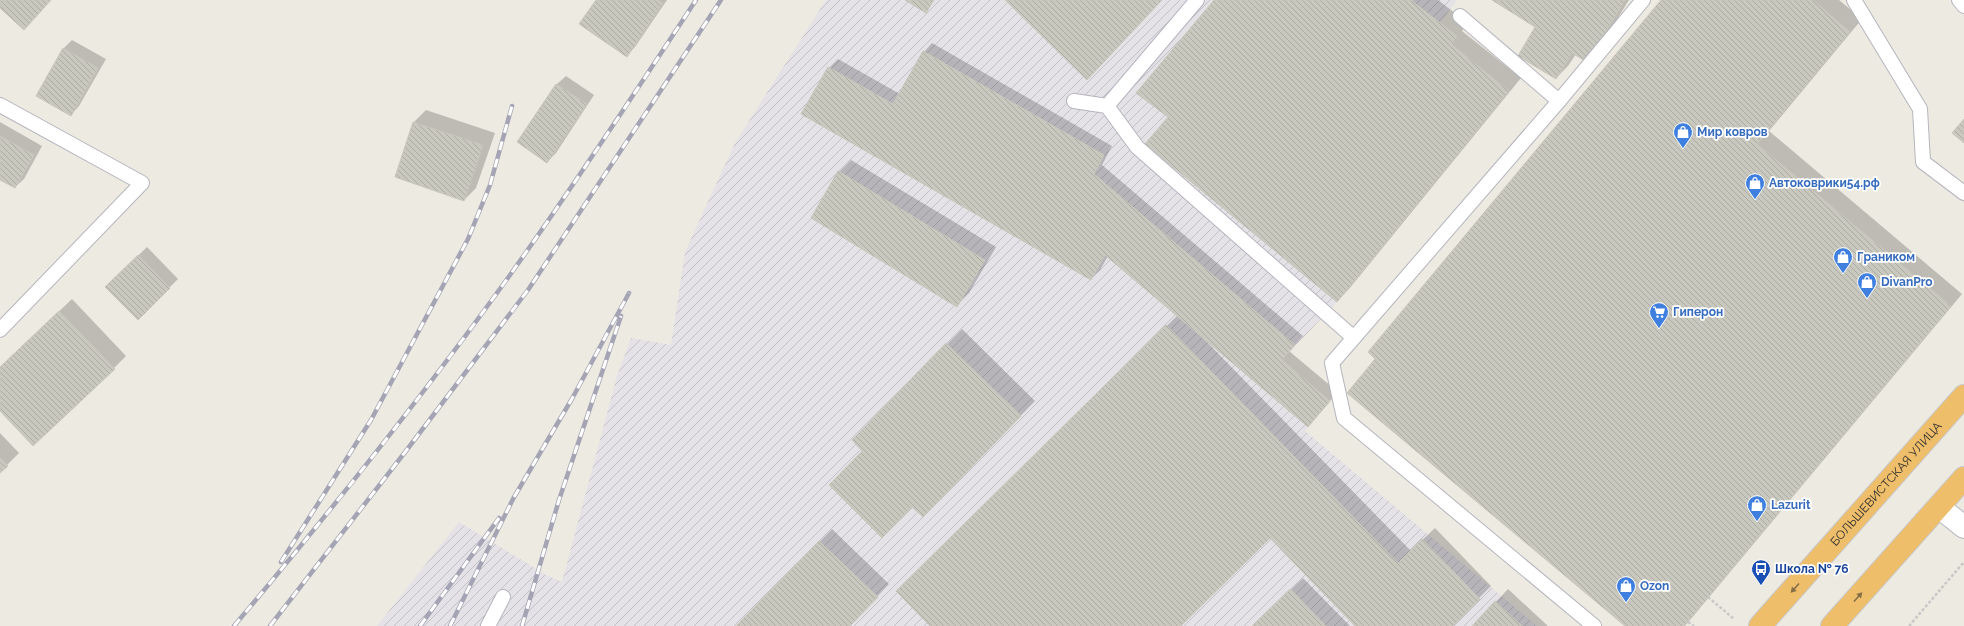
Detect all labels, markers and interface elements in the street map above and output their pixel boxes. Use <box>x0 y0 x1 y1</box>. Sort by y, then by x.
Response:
shop icon: Мир ковров <box>1672 121 1694 149</box>
place label: Мир ковров <box>1697 125 1768 139</box>
shop icon: Автоковрики54.рф <box>1744 172 1766 200</box>
place label: Автоковрики54.рф <box>1769 176 1880 190</box>
shop icon: Граником <box>1832 246 1854 274</box>
place label: Граником <box>1857 250 1915 264</box>
shop icon: DivanPro <box>1856 271 1878 299</box>
place label: DivanPro <box>1881 275 1932 289</box>
supermarket icon: Гиперон <box>1648 301 1670 329</box>
place label: Гиперон <box>1673 305 1723 319</box>
street label: БОЛЬШЕВИСТСКАЯ УЛИЦА <box>1827 419 1945 549</box>
shop icon: Lazurit <box>1746 494 1768 522</box>
place label: Lazurit <box>1771 498 1811 512</box>
bus stop icon: Школа № 76 <box>1750 558 1772 586</box>
place label: Школа № 76 <box>1775 562 1848 576</box>
shop icon: Ozon <box>1615 575 1637 603</box>
place label: Ozon <box>1640 579 1669 593</box>
one-way arrow <box>1790 583 1799 593</box>
one-way arrow <box>1854 592 1863 602</box>

